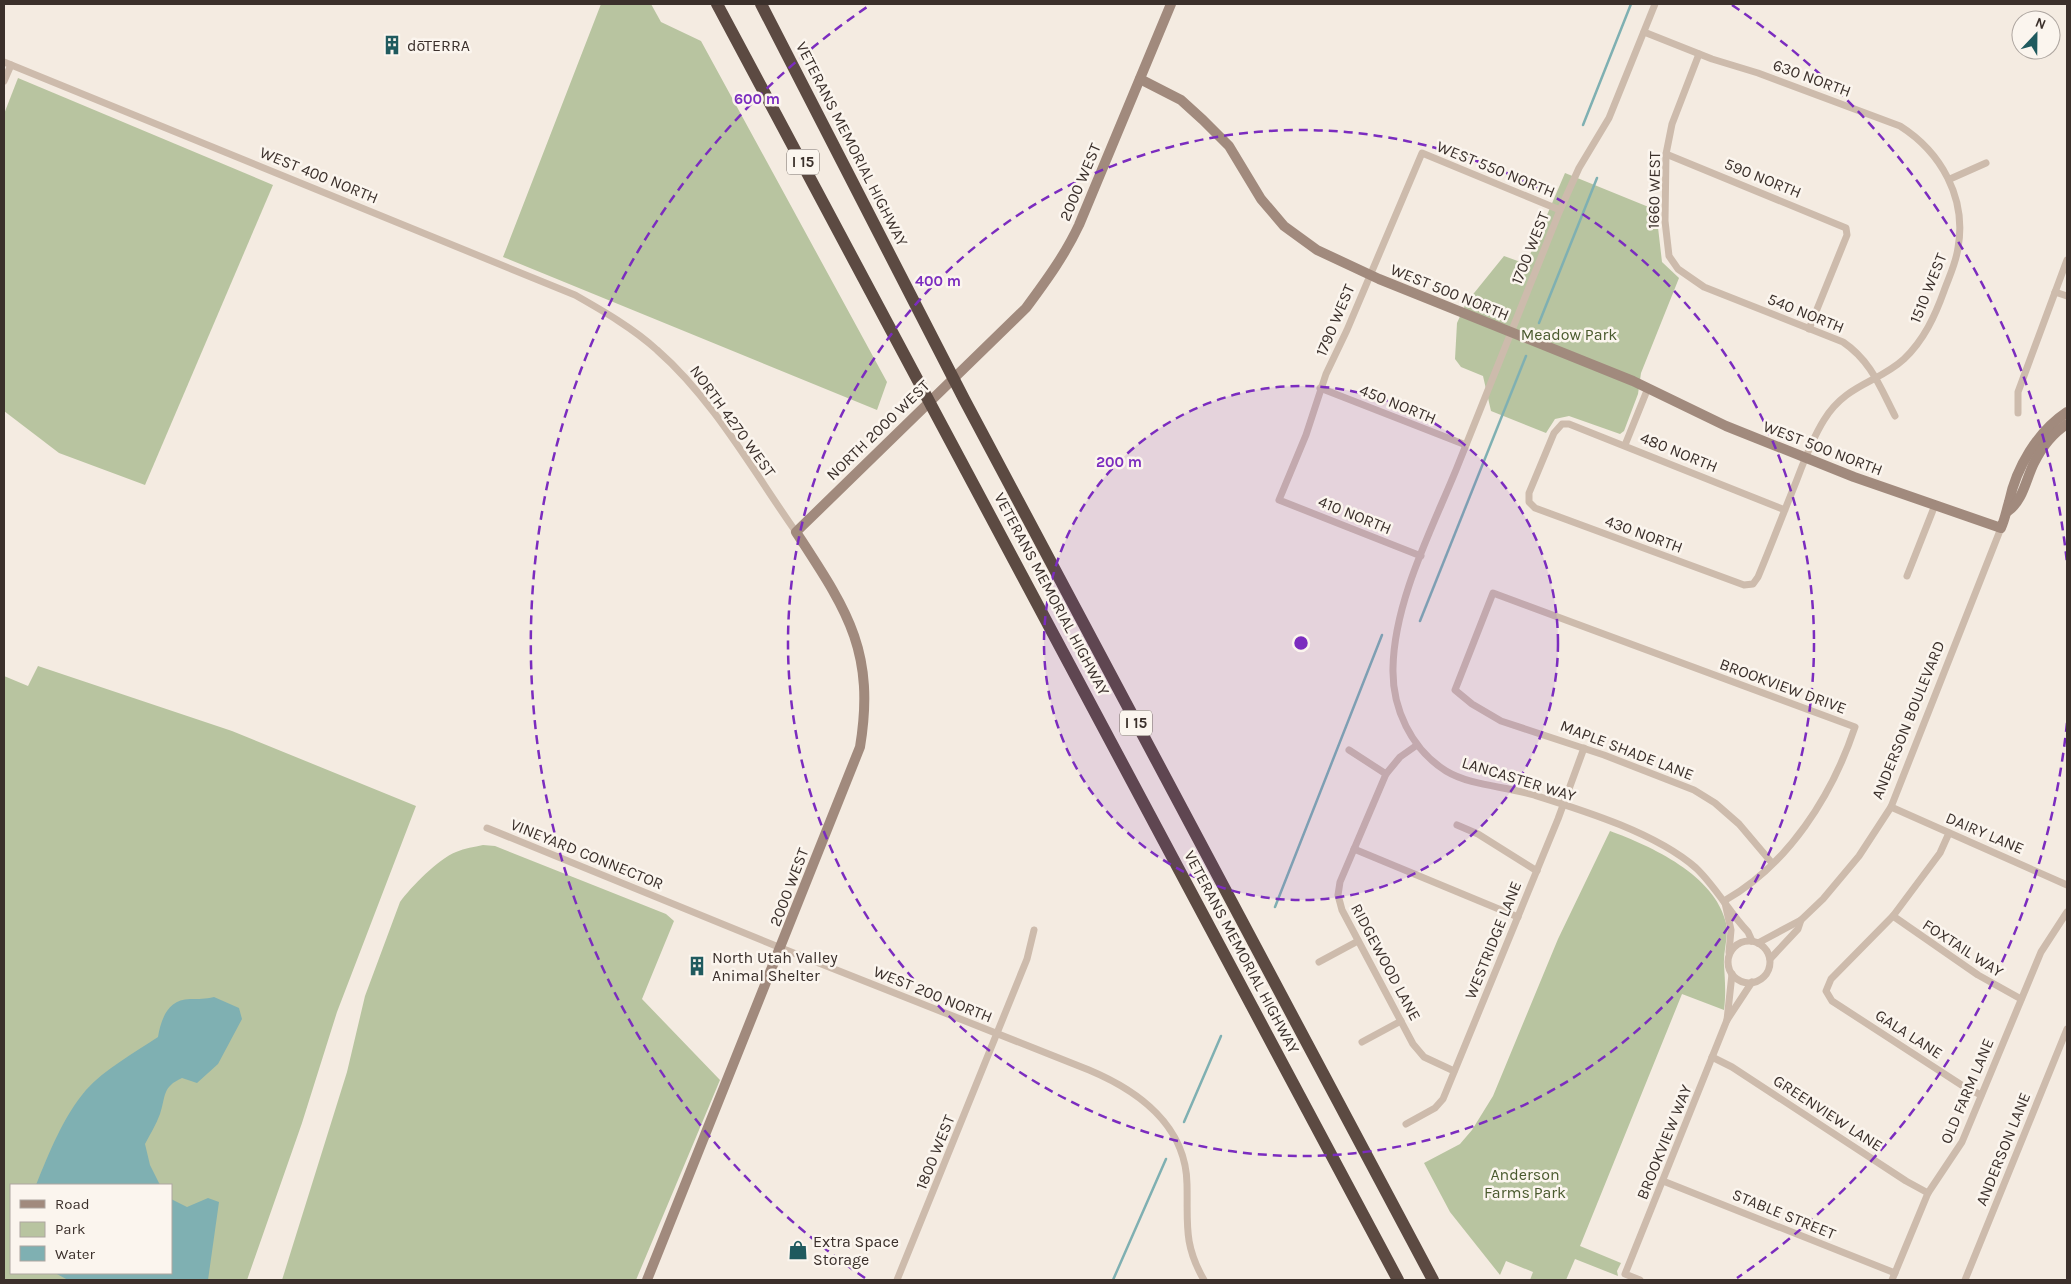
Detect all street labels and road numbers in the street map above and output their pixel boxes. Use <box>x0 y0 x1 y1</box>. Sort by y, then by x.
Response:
street label: VETERANS MEMORIAL HIGHWAY <box>792 39 912 250</box>
street label: 630 NORTH <box>1770 55 1854 101</box>
street label: WEST 550 NORTH <box>1434 137 1558 201</box>
street label: 2000 WEST <box>1055 140 1105 224</box>
street label: WEST 400 NORTH <box>257 143 381 207</box>
road number: I 15 <box>787 150 819 174</box>
street label: 1660 WEST <box>1644 151 1664 229</box>
street label: 590 NORTH <box>1722 154 1804 202</box>
street label: 1700 WEST <box>1507 209 1553 287</box>
street label: 1510 WEST <box>1905 250 1951 326</box>
street label: WEST 500 NORTH <box>1388 260 1512 324</box>
street label: 1790 WEST <box>1311 281 1359 359</box>
street label: 540 NORTH <box>1765 289 1847 337</box>
street label: NORTH 4270 WEST <box>686 361 780 481</box>
street label: NORTH 2000 WEST <box>822 376 934 484</box>
street label: 450 NORTH <box>1357 380 1439 428</box>
street label: WEST 500 NORTH <box>1761 416 1885 480</box>
street label: 480 NORTH <box>1637 428 1721 476</box>
street label: VETERANS MEMORIAL HIGHWAY <box>990 489 1114 699</box>
street label: 410 NORTH <box>1316 492 1394 538</box>
street label: 430 NORTH <box>1602 511 1686 557</box>
street label: ANDERSON BOULEVARD <box>1867 638 1949 802</box>
street label: BROOKVIEW DRIVE <box>1717 654 1849 718</box>
road number: I 15 <box>1120 710 1152 736</box>
street label: MAPLE SHADE LANE <box>1558 716 1696 784</box>
street label: LANCASTER WAY <box>1460 753 1579 805</box>
street label: DAIRY LANE <box>1943 808 2027 858</box>
street label: VINEYARD CONNECTOR <box>508 815 666 893</box>
street label: 2000 WEST <box>765 845 813 929</box>
street label: VETERANS MEMORIAL HIGHWAY <box>1180 847 1304 1057</box>
street label: WESTRIDGE LANE <box>1461 878 1525 1002</box>
street label: RIDGEWOOD LANE <box>1347 900 1425 1024</box>
street label: FOXTAIL WAY <box>1919 915 2007 981</box>
street label: WEST 200 NORTH <box>871 961 995 1027</box>
street label: GALA LANE <box>1872 1005 1946 1063</box>
street label: OLD FARM LANE <box>1936 1035 1998 1147</box>
street label: GREENVIEW LANE <box>1770 1071 1886 1155</box>
street label: BROOKVIEW WAY <box>1632 1082 1696 1202</box>
street label: ANDERSON LANE <box>1972 1089 2034 1209</box>
street label: 1800 WEST <box>911 1112 959 1192</box>
street label: STABLE STREET <box>1729 1185 1839 1243</box>

